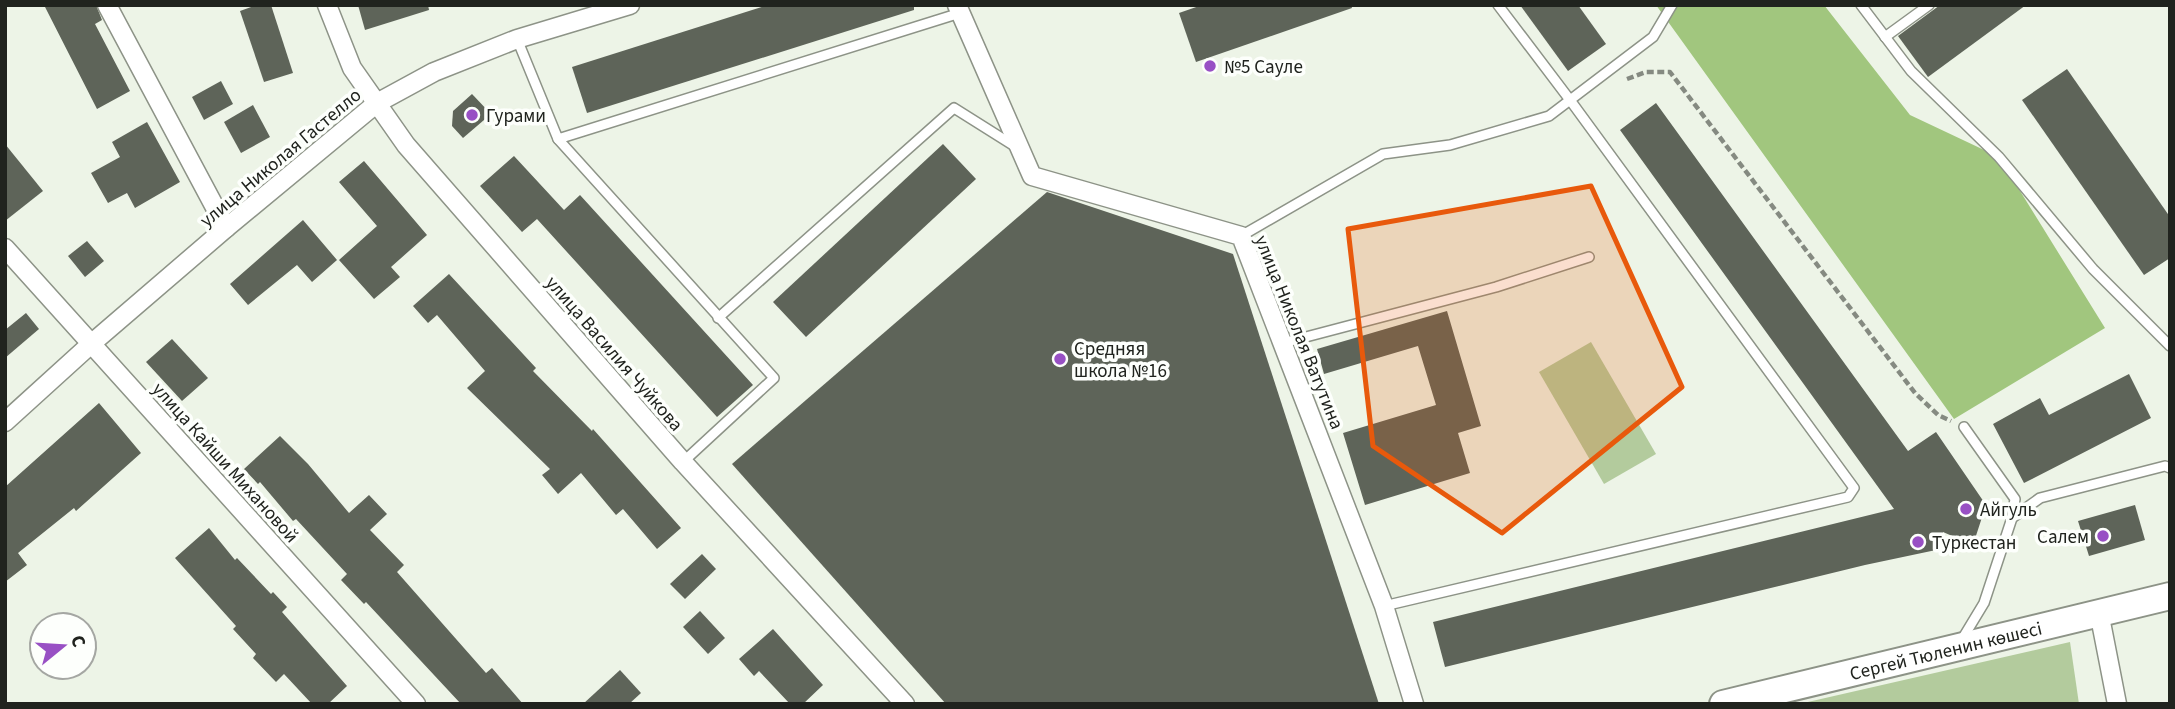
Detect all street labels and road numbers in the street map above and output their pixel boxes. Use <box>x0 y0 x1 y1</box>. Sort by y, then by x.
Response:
street label: улица Николая Гастелло <box>194 82 368 234</box>
street label: улица Николая Ватутина <box>1247 231 1350 434</box>
street label: улица Василия Чуйкова <box>539 271 689 437</box>
street label: улица Кайши Михановой <box>145 377 304 549</box>
street label: Сергей Тюленин көшесі <box>1847 615 2045 688</box>

